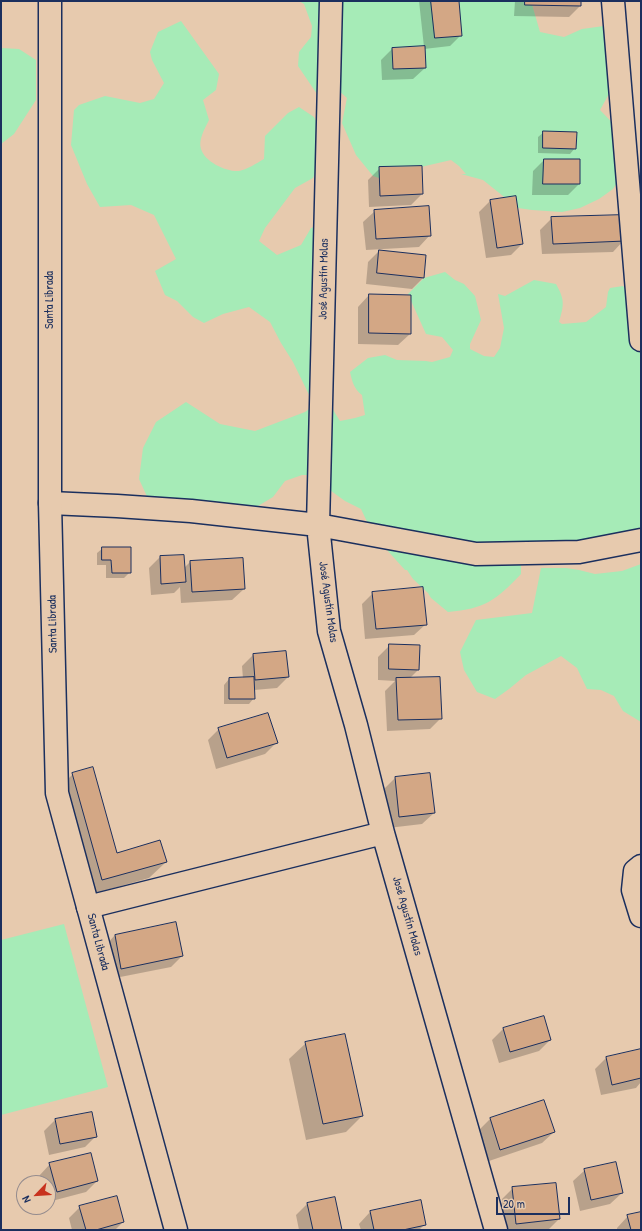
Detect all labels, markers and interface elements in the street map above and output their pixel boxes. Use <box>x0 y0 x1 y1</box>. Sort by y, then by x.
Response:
street label: José Agustín Molas <box>316 238 332 320</box>
street label: Santa Librada <box>43 271 57 329</box>
street label: José Agustín Molas <box>315 561 341 643</box>
street label: Santa Librada <box>45 595 61 653</box>
street label: José Agustín Molas <box>389 875 425 957</box>
street label: Santa Librada <box>84 912 112 972</box>
north arrow <box>16 1175 56 1215</box>
scale bar <box>498 1189 572 1215</box>
text: N <box>18 1194 34 1205</box>
text: 20 m <box>503 1195 525 1212</box>

